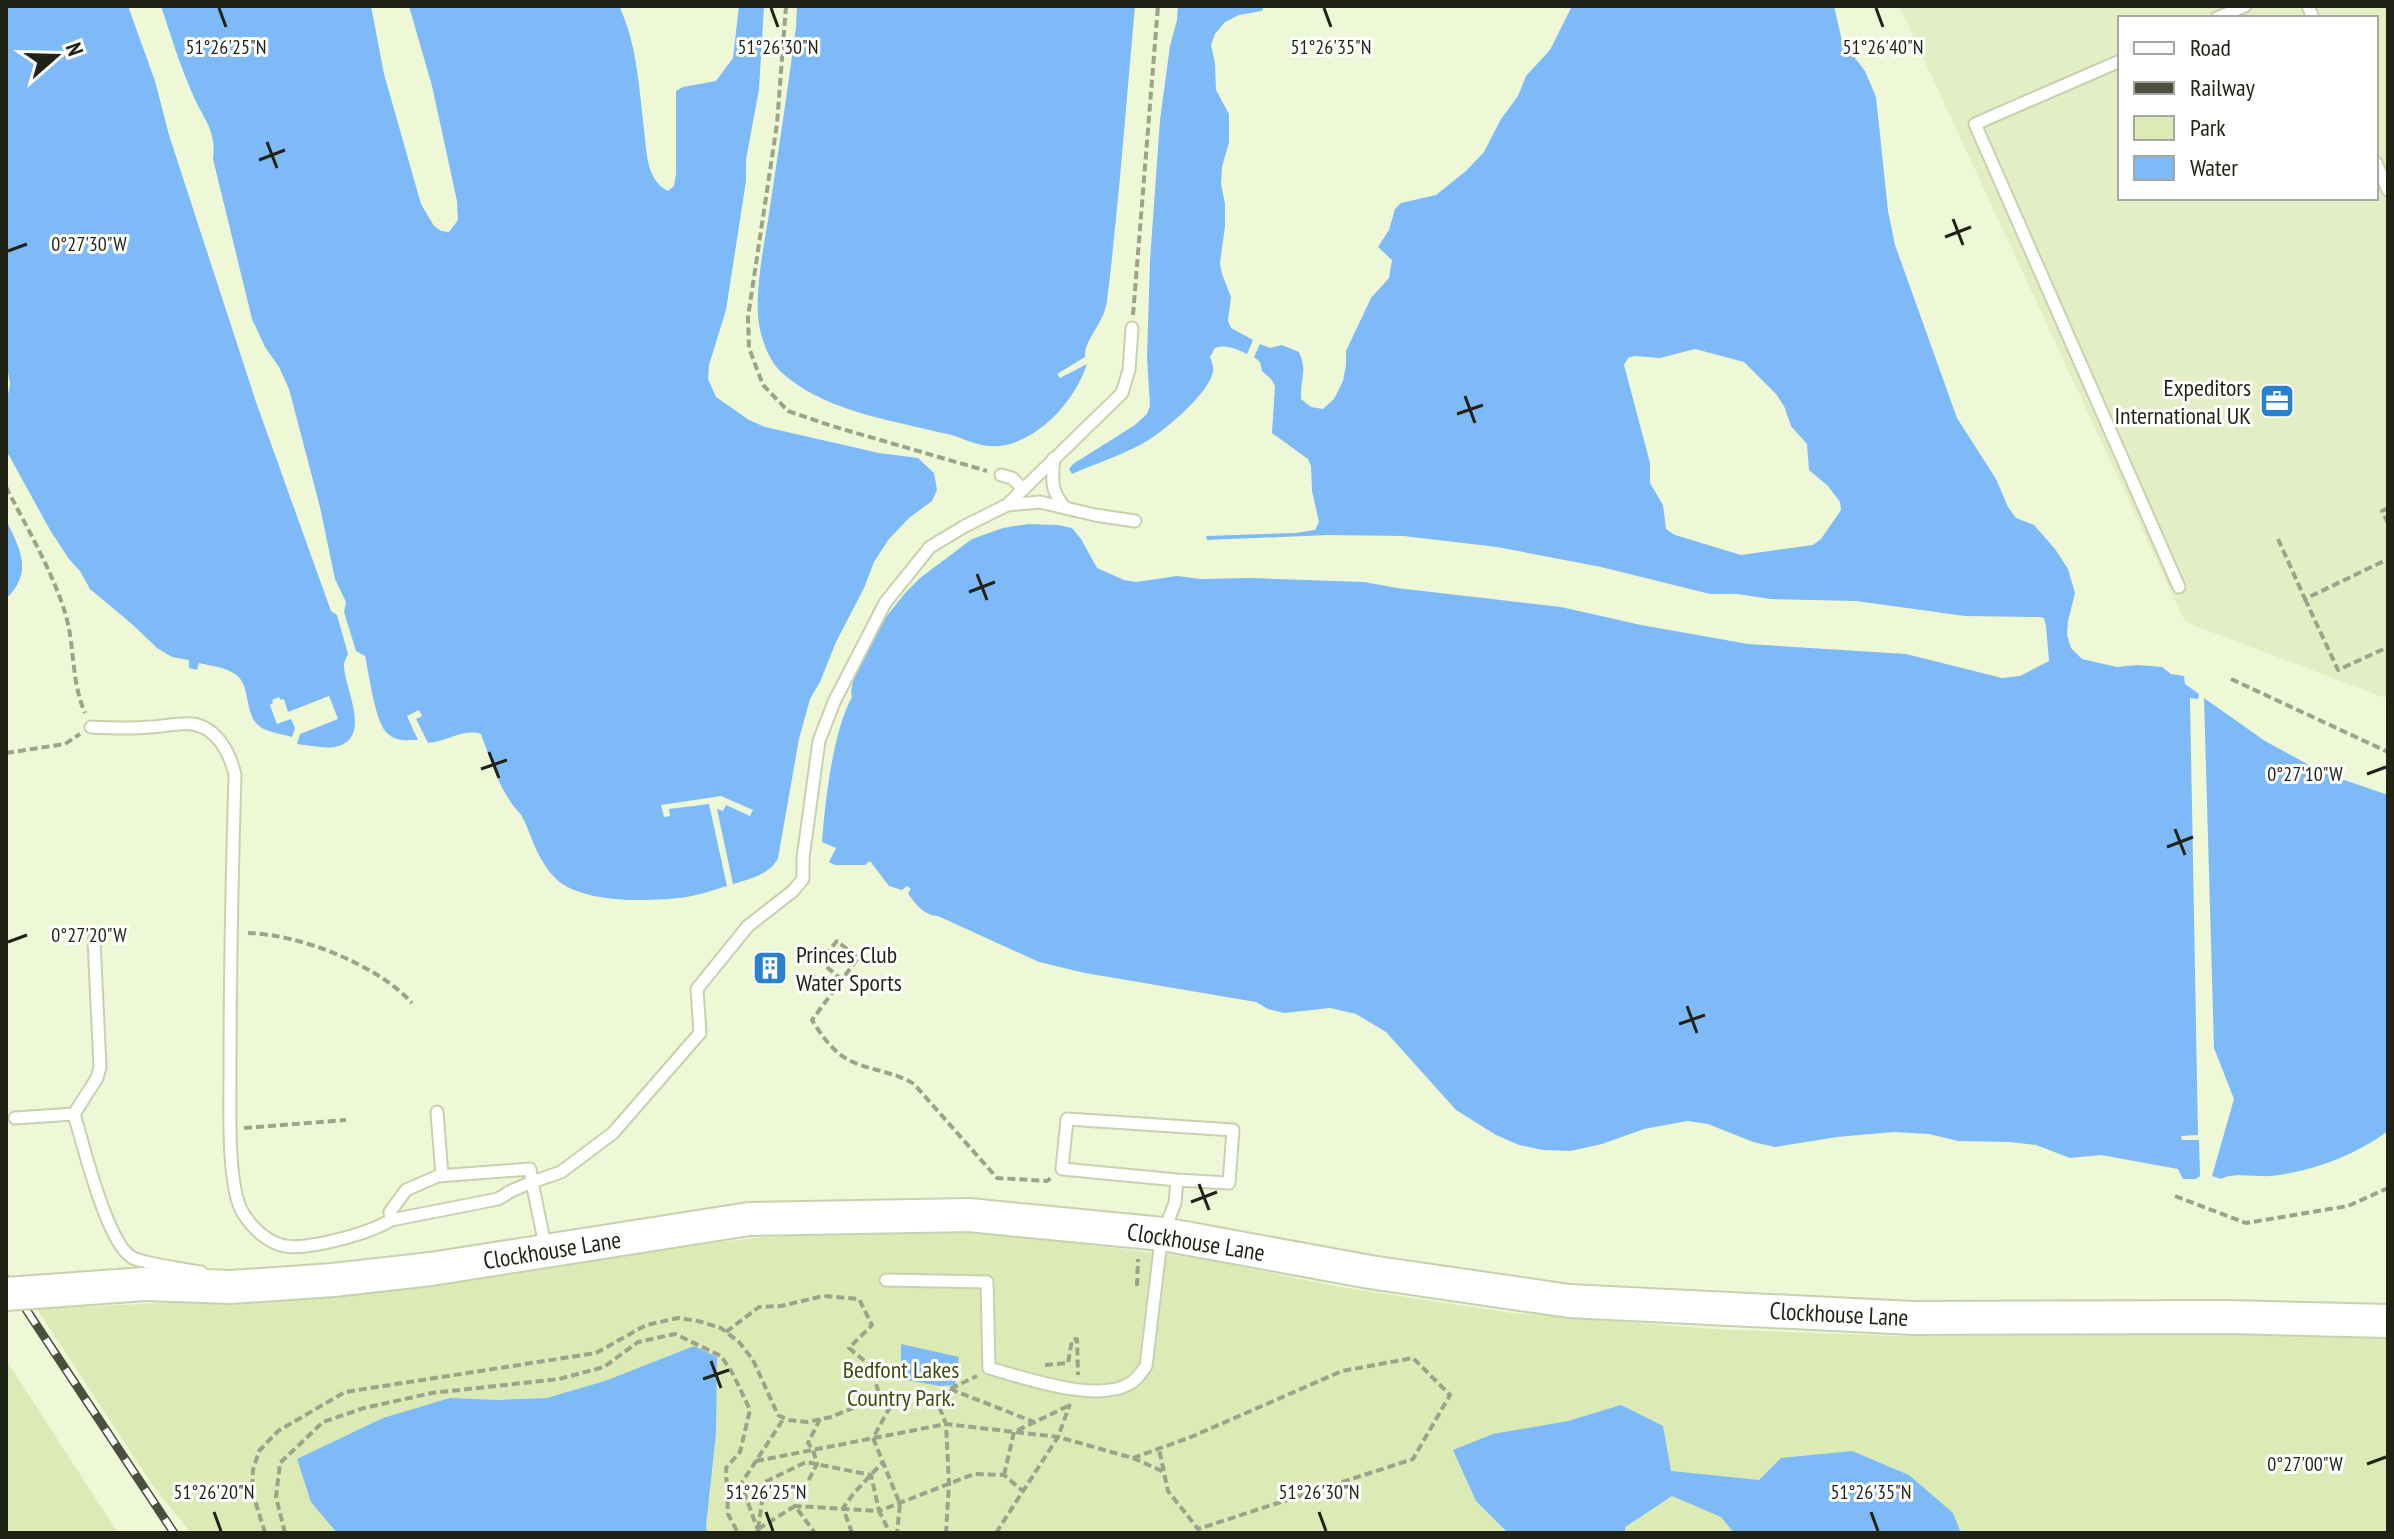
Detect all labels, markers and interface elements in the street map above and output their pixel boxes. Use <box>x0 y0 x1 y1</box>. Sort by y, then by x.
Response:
north arrow <box>16 16 96 96</box>
legend <box>2118 16 2378 200</box>
text: Road <box>2190 32 2231 63</box>
text: 51°26'25"N <box>186 34 266 60</box>
text: 51°26'30"N <box>738 34 818 60</box>
text: 51°26'35"N <box>1291 34 1371 60</box>
text: 51°26'40"N <box>1843 34 1923 60</box>
text: N <box>60 39 90 60</box>
text: Railway <box>2190 72 2255 103</box>
text: Park <box>2190 112 2226 143</box>
text: Water <box>2190 152 2238 183</box>
text: 0°27'30"W <box>51 231 127 257</box>
place label: Expeditors International UK <box>2115 372 2251 431</box>
office icon: Expeditors International UK <box>2258 382 2296 420</box>
text: 0°27'10"W <box>2267 761 2343 787</box>
text: 0°27'20"W <box>51 922 127 948</box>
place label: Princes Club Water Sports <box>796 939 902 998</box>
building icon: Princes Club Water Sports <box>751 949 789 987</box>
street label: Clockhouse Lane <box>1125 1216 1267 1268</box>
street label: Clockhouse Lane <box>481 1224 623 1276</box>
street label: Clockhouse Lane <box>1769 1295 1909 1333</box>
park label: Bedfont Lakes Country Park. <box>843 1354 959 1413</box>
text: 0°27'00"W <box>2267 1451 2343 1477</box>
text: 51°26'20"N <box>174 1479 254 1505</box>
text: 51°26'25"N <box>726 1479 806 1505</box>
text: 51°26'30"N <box>1279 1479 1359 1505</box>
text: 51°26'35"N <box>1831 1479 1911 1505</box>

